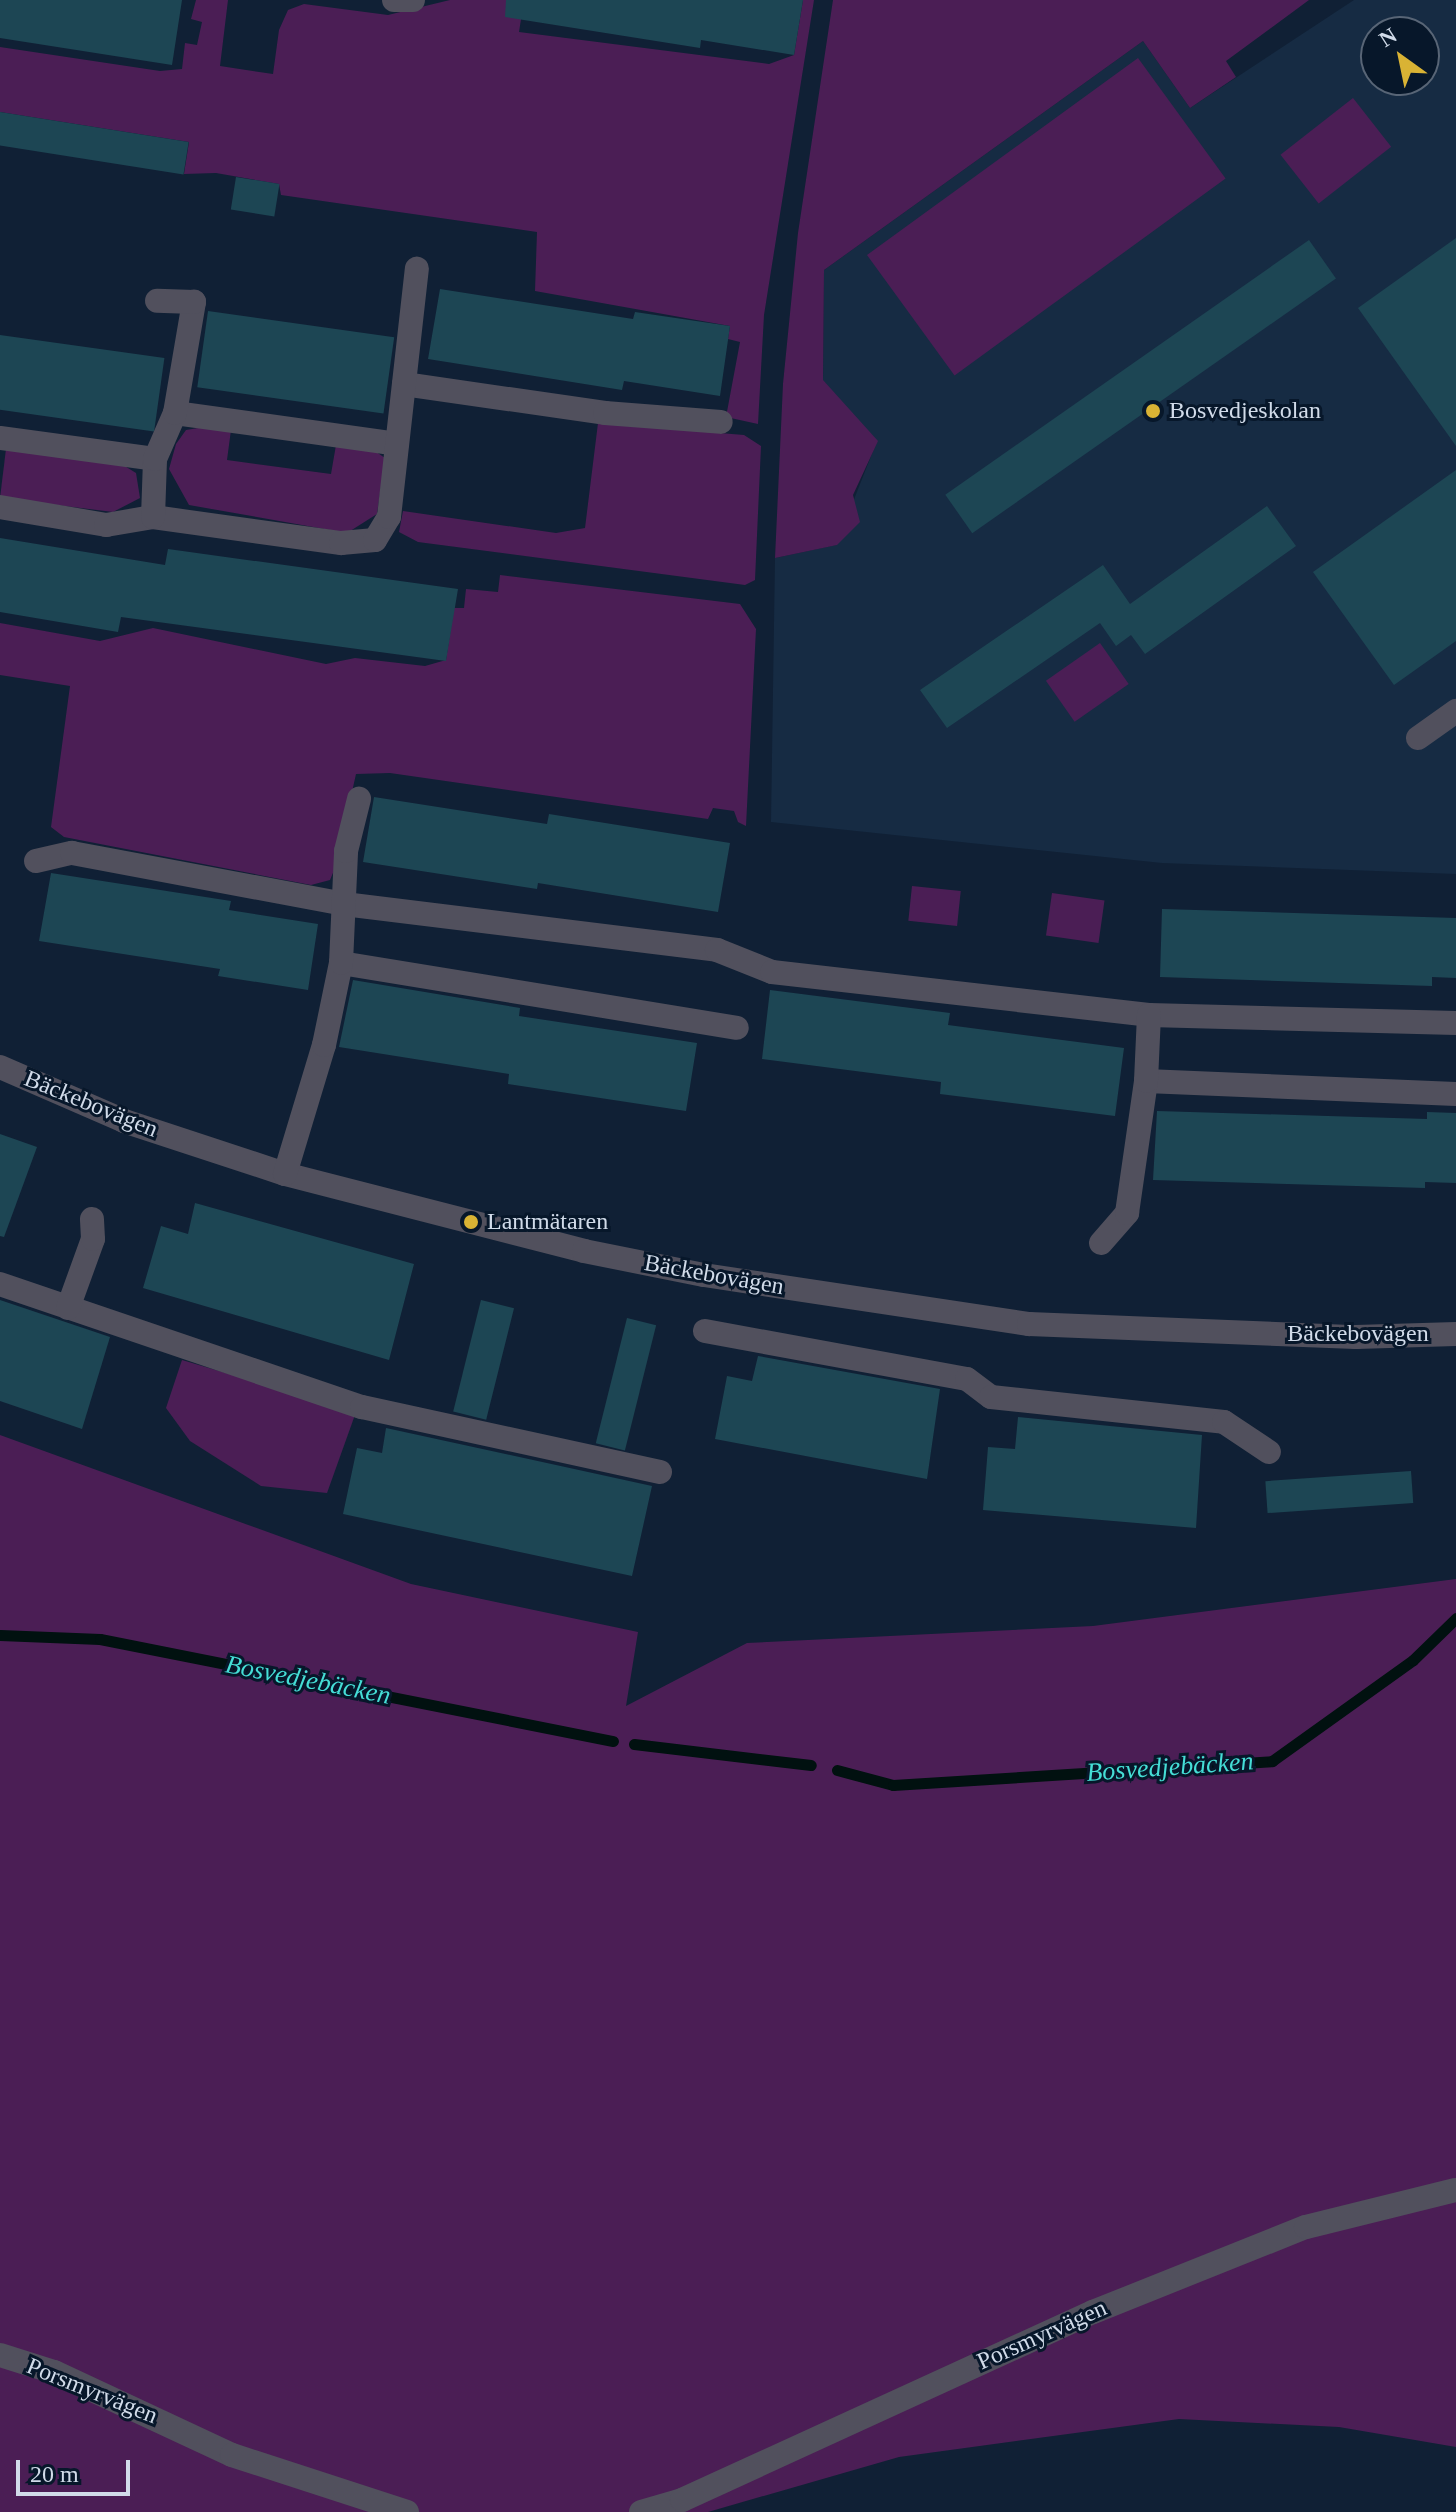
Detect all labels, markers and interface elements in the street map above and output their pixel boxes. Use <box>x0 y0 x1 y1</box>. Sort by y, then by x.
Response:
north arrow <box>1360 16 1440 96</box>
text: N <box>1374 22 1401 52</box>
place label: Bosvedjeskolan <box>1169 397 1321 425</box>
marker: Bosvedjeskolan <box>1144 402 1162 420</box>
street label: Bäckebovägen <box>20 1064 162 1144</box>
place label: Lantmätaren <box>487 1208 608 1236</box>
marker: Lantmätaren <box>462 1213 480 1231</box>
street label: Bäckebovägen <box>642 1249 786 1301</box>
street label: Bäckebovägen <box>1287 1320 1429 1348</box>
water label: Bosvedjebäcken <box>223 1649 393 1711</box>
water label: Bosvedjebäcken <box>1085 1746 1255 1788</box>
street label: Porsmyrvägen <box>973 2294 1111 2376</box>
street label: Porsmyrvägen <box>22 2352 162 2430</box>
scale bar <box>20 2444 134 2494</box>
text: 20 m <box>30 2461 79 2487</box>

